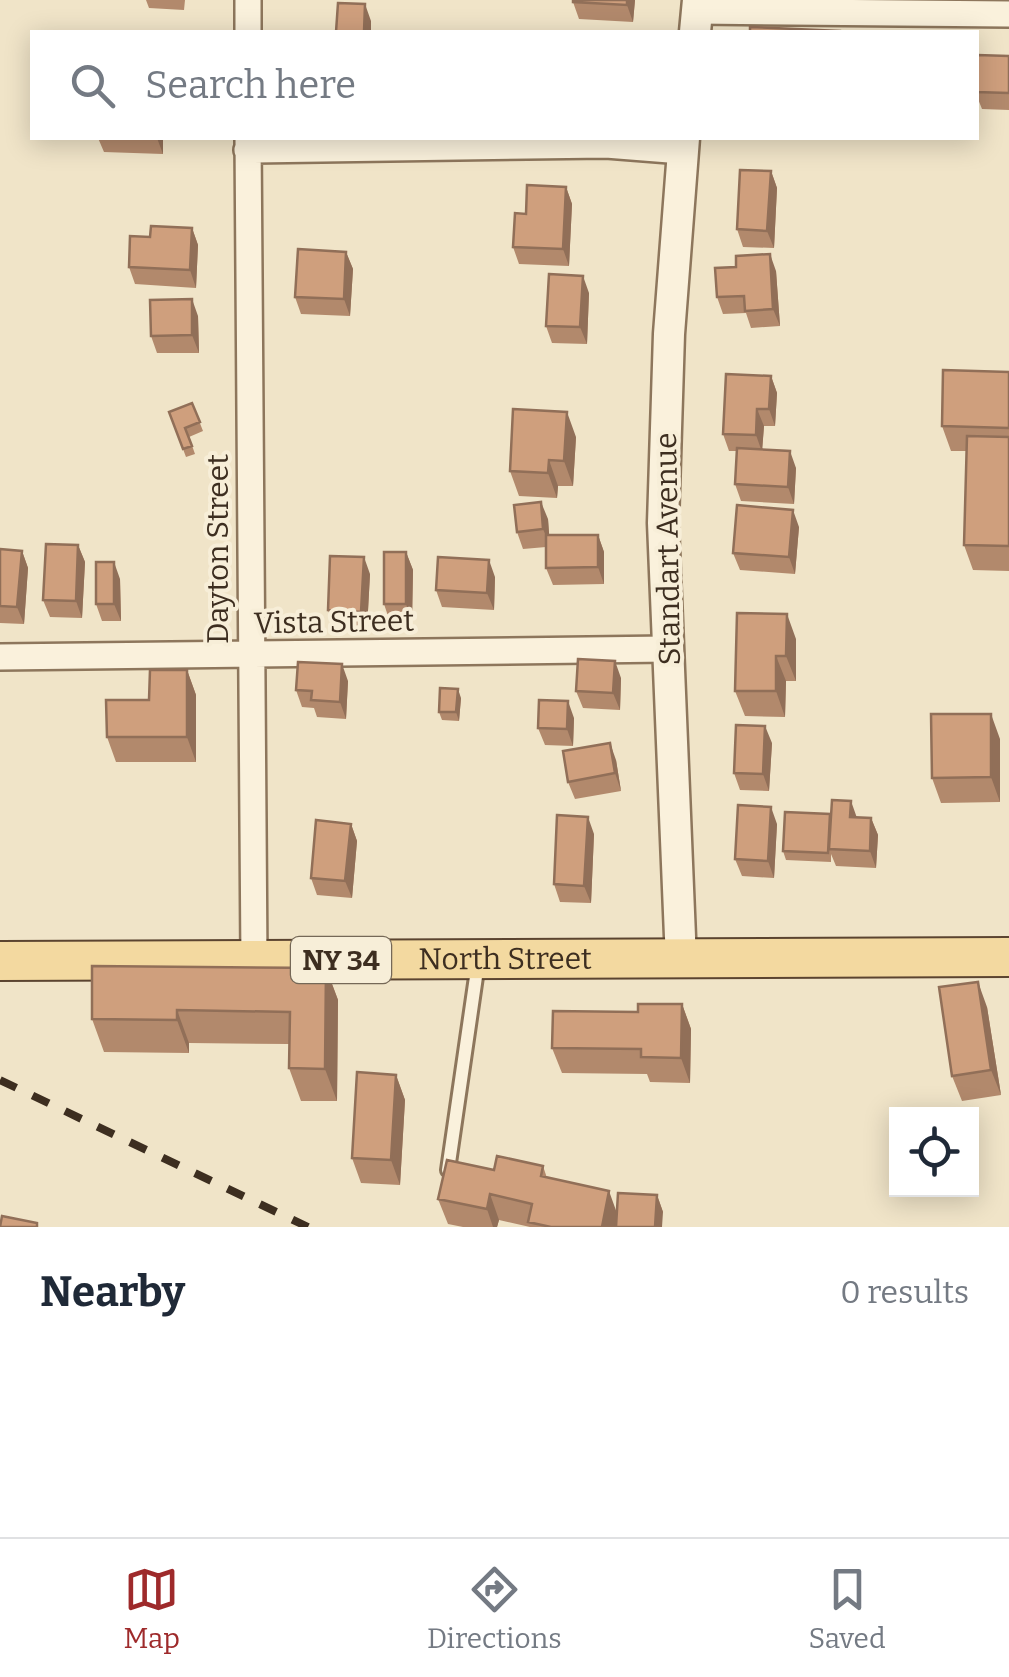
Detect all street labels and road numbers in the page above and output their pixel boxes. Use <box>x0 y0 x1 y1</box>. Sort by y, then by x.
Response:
street label: Standart Avenue <box>648 432 688 666</box>
street label: Dayton Street <box>200 454 236 644</box>
street label: Vista Street <box>254 603 415 641</box>
road number: NY 34 <box>291 937 391 983</box>
street label: North Street <box>418 941 592 977</box>

